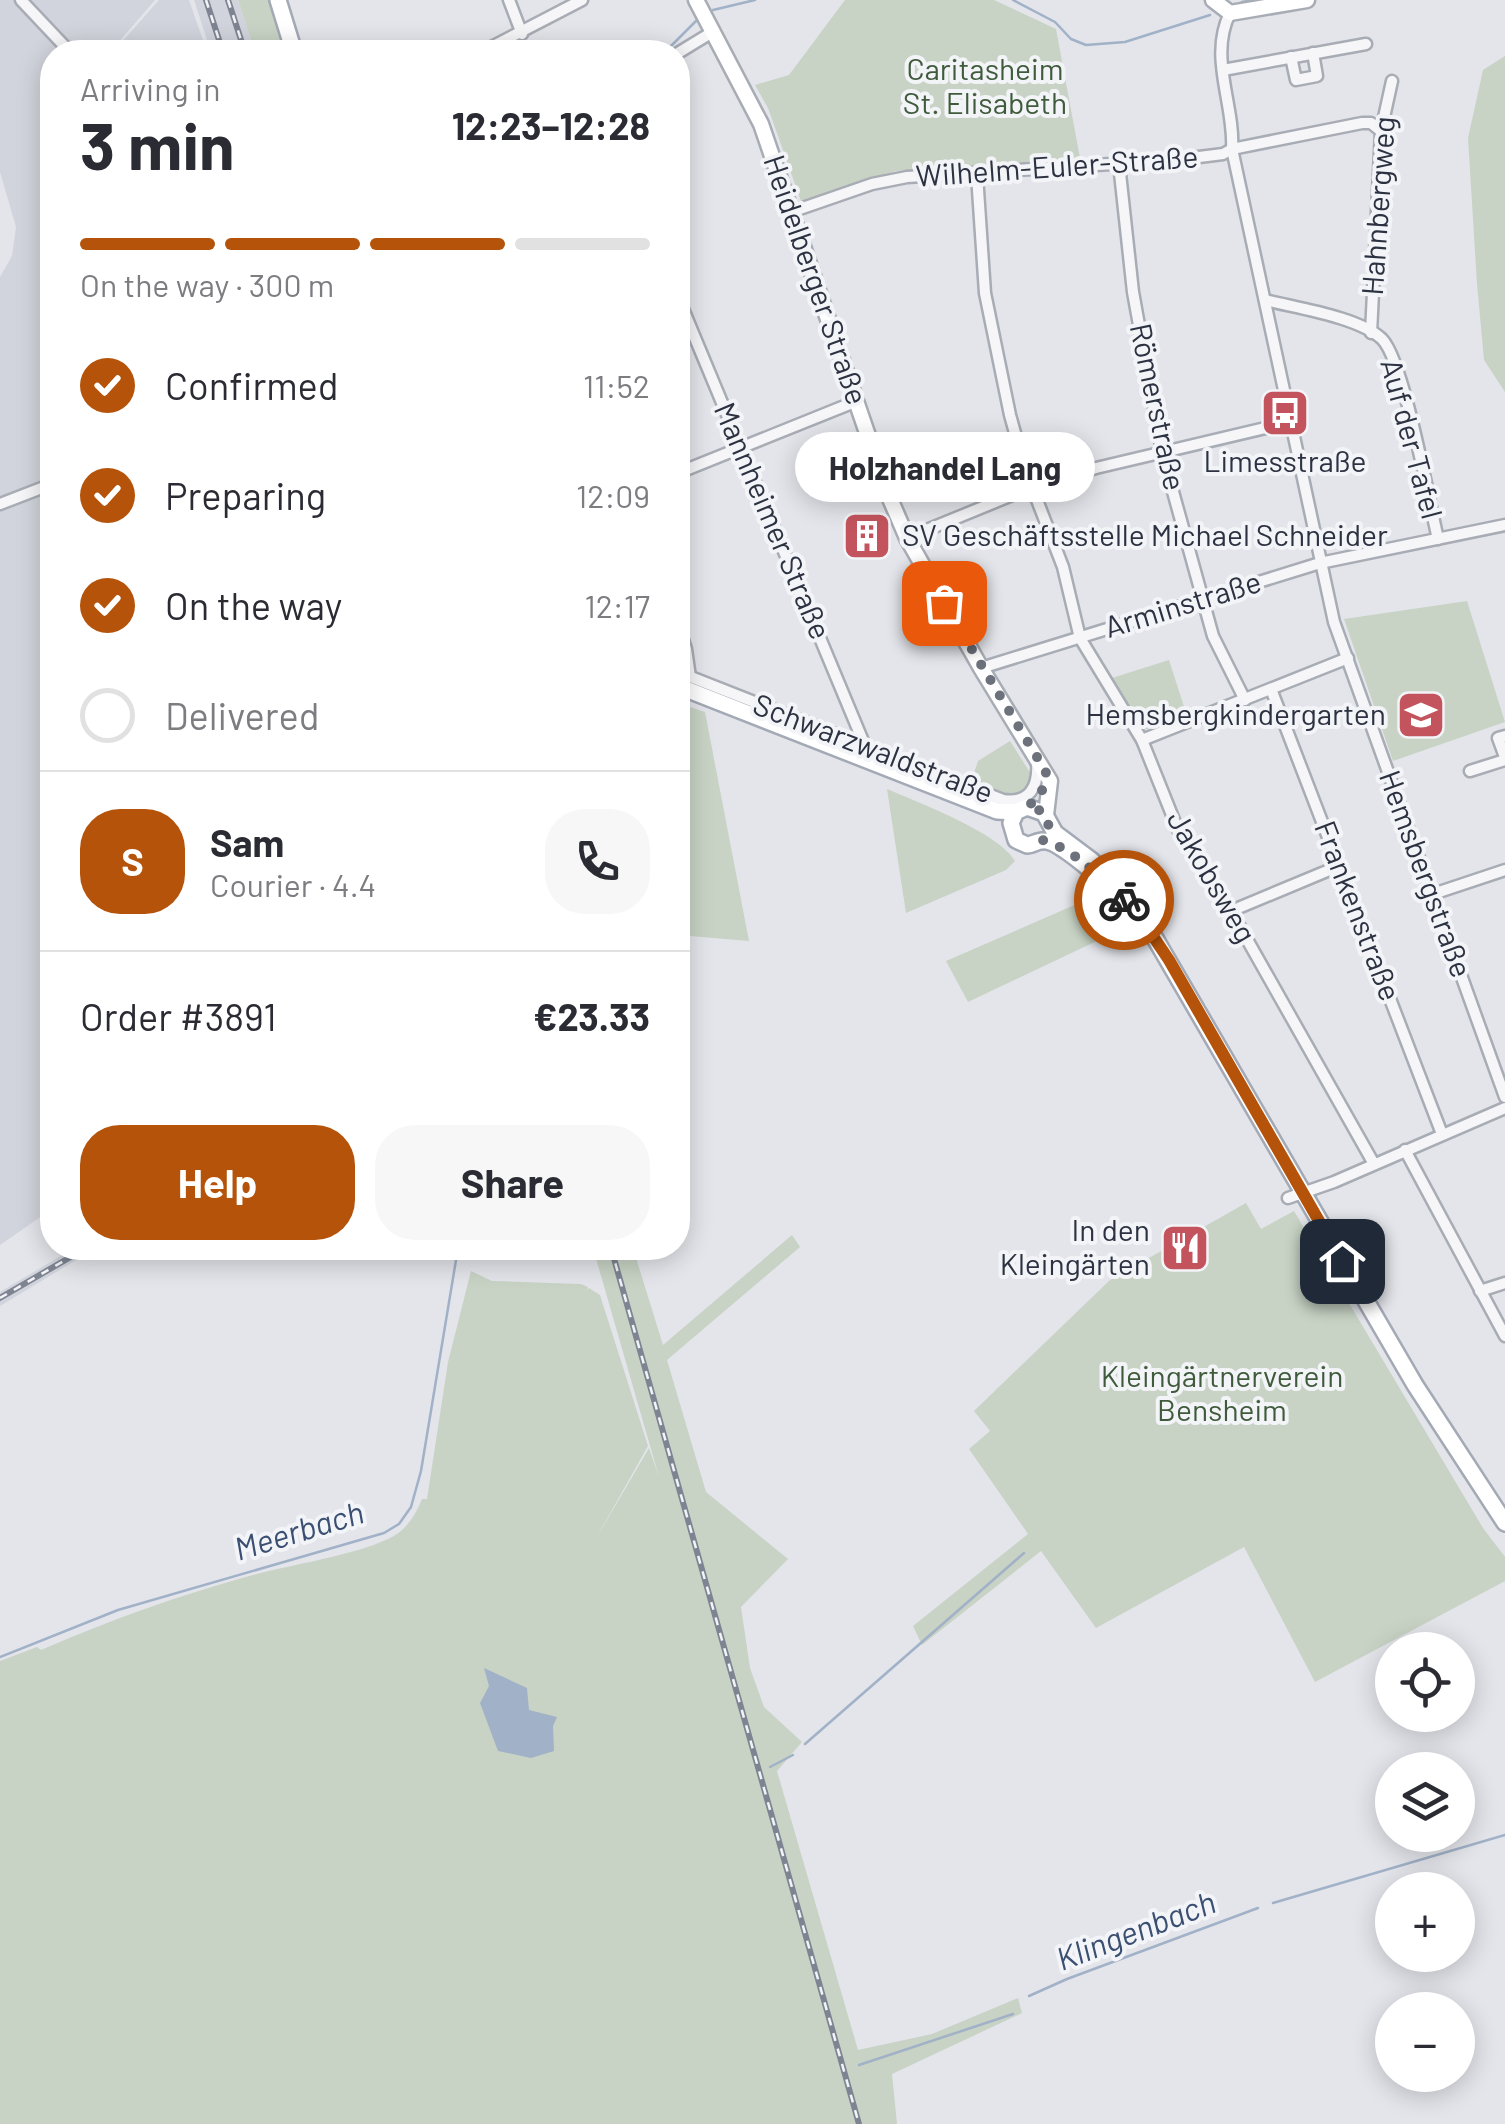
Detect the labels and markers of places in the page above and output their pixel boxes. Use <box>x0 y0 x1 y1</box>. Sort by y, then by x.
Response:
bus stop icon: Limesstraße <box>1259 387 1311 439</box>
callout: Holzhandel Lang <box>794 433 1094 503</box>
place label: Limesstraße <box>1203 442 1367 478</box>
building icon: SV Geschäftsstelle Michael Schneider <box>841 510 893 562</box>
place label: SV Geschäftsstelle Michael Schneider <box>902 516 1388 552</box>
pin <box>902 561 987 646</box>
school or university icon: Hemsbergkindergarten <box>1395 689 1447 741</box>
place label: Hemsbergkindergarten <box>1085 695 1386 731</box>
place label: In den Kleingärten <box>1000 1211 1150 1281</box>
pin <box>1300 1219 1385 1304</box>
restaurant icon: In den Kleingärten <box>1159 1222 1211 1274</box>

